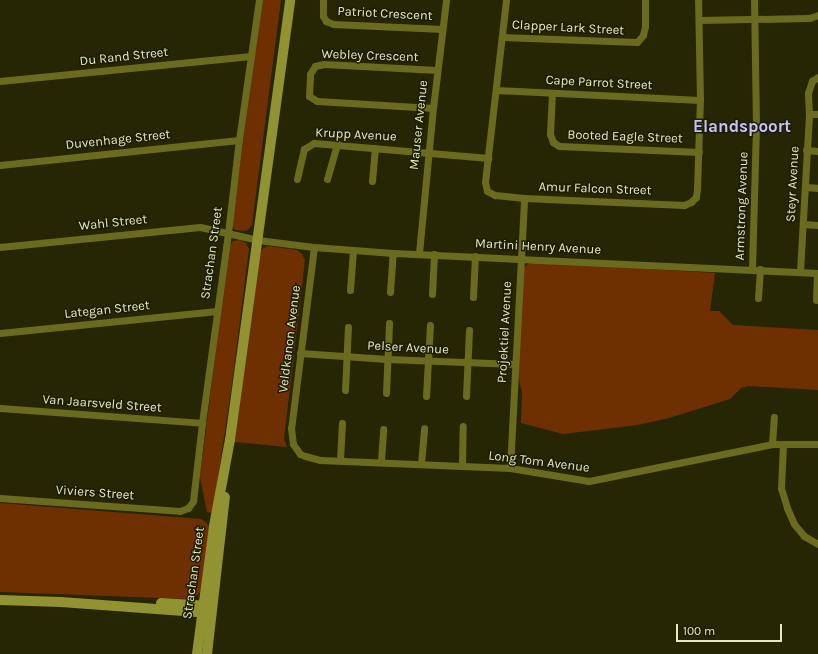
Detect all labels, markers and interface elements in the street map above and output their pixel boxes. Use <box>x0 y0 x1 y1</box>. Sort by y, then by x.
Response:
street label: Patriot Crescent <box>337 4 433 24</box>
street label: Clapper Lark Street <box>511 17 625 39</box>
street label: Du Rand Street <box>79 45 169 69</box>
street label: Webley Crescent <box>321 47 419 65</box>
street label: Cape Parrot Street <box>545 72 653 94</box>
street label: Mauser Avenue <box>407 79 431 171</box>
district label: Elandspoort <box>693 117 791 137</box>
street label: Krupp Avenue <box>315 125 397 145</box>
street label: Duvenhage Street <box>65 127 171 153</box>
street label: Booted Eagle Street <box>567 127 683 147</box>
street label: Steyr Avenue <box>783 146 803 222</box>
street label: Armstrong Avenue <box>732 151 752 261</box>
street label: Amur Falcon Street <box>538 179 652 199</box>
street label: Strachan Street <box>198 206 226 300</box>
street label: Wahl Street <box>78 212 148 234</box>
street label: Martini Henry Avenue <box>475 236 601 258</box>
street label: Projektiel Avenue <box>495 281 515 383</box>
street label: Veldkanon Avenue <box>276 284 304 394</box>
street label: Lategan Street <box>63 298 151 322</box>
street label: Pelser Avenue <box>367 338 449 358</box>
street label: Van Jaarsveld Street <box>42 392 162 416</box>
street label: Long Tom Avenue <box>487 448 591 476</box>
street label: Viviers Street <box>55 482 135 504</box>
street label: Strachan Street <box>180 526 208 620</box>
scale bar <box>678 616 784 642</box>
text: 100 m <box>683 624 715 638</box>

